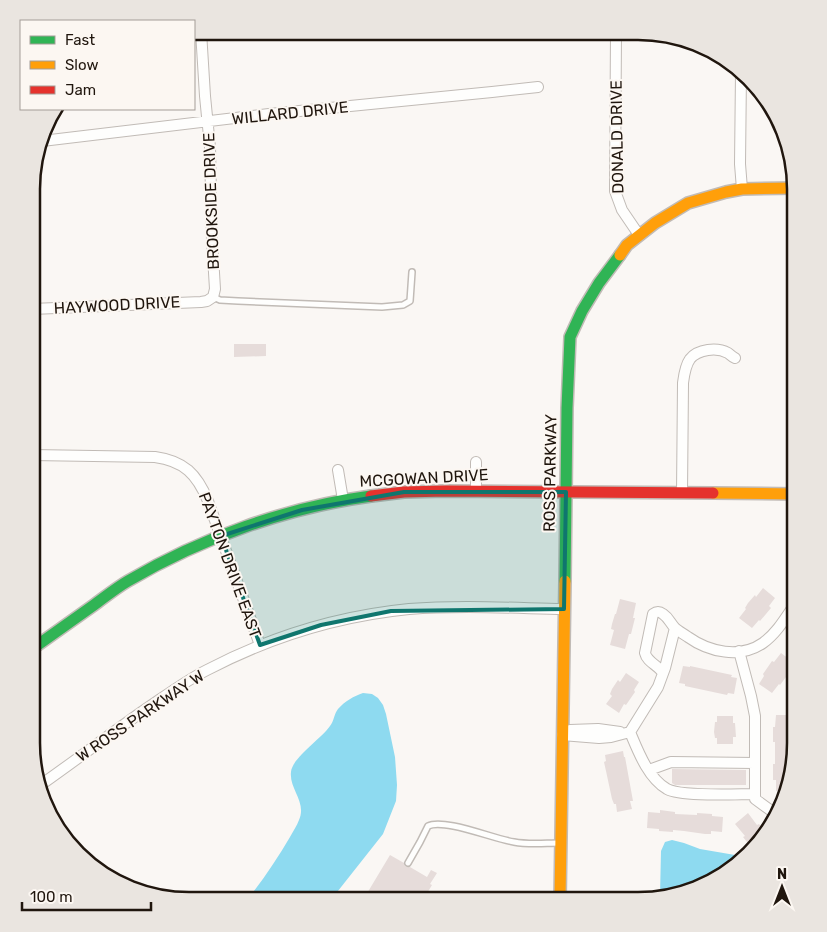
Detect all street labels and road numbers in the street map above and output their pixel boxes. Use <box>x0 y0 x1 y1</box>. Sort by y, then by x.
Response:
street label: DONALD DRIVE <box>607 80 627 194</box>
street label: WILLARD DRIVE <box>231 97 349 129</box>
street label: BROOKSIDE DRIVE <box>199 132 223 270</box>
street label: HAYWOOD DRIVE <box>53 292 181 318</box>
street label: ROSS PARKWAY <box>539 414 561 532</box>
street label: MCGOWAN DRIVE <box>359 465 489 491</box>
street label: PAYTON DRIVE EAST <box>195 490 265 640</box>
street label: W ROSS PARKWAY W <box>72 666 208 766</box>

